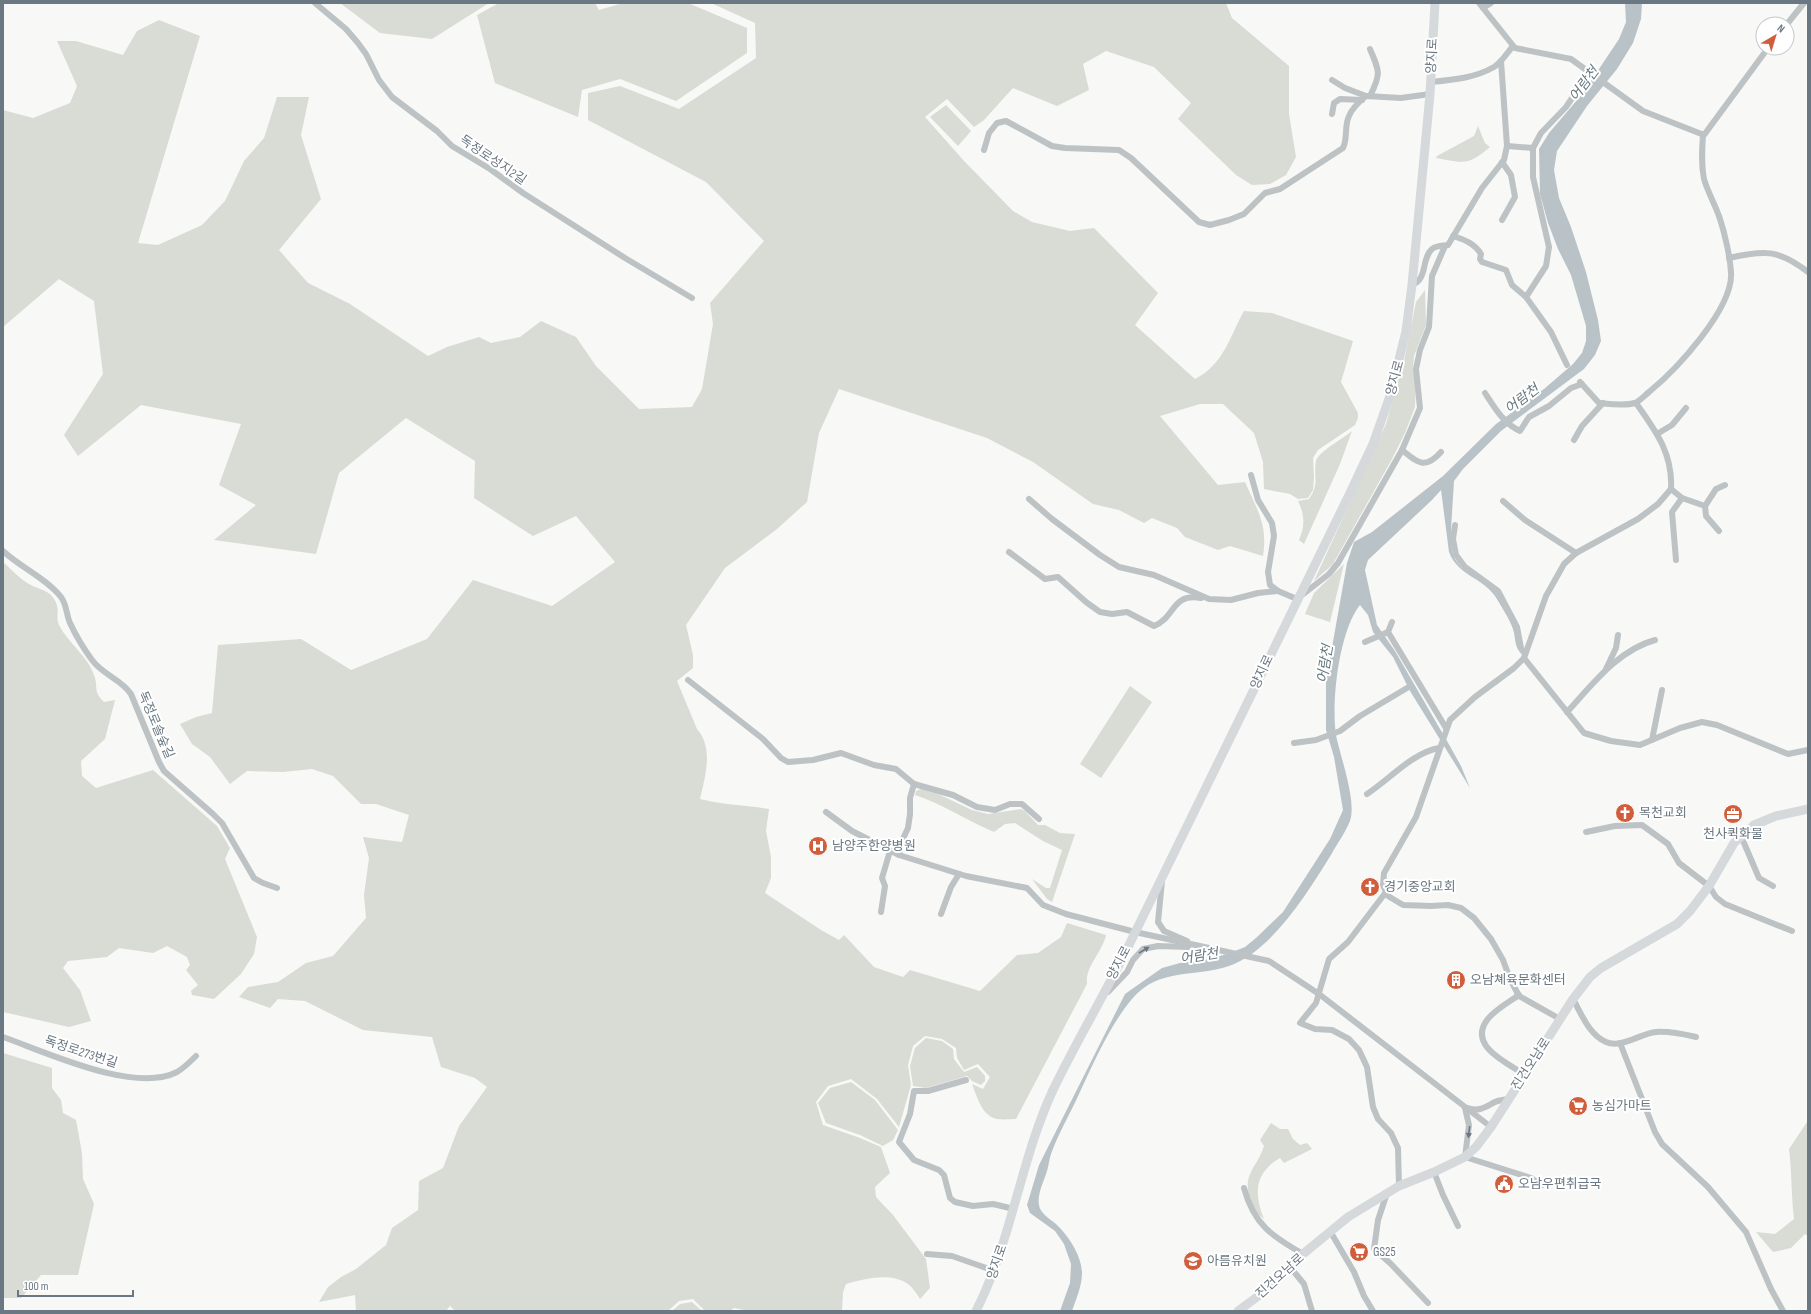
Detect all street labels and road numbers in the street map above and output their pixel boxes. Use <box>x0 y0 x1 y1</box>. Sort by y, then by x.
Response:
street label: 양지로 <box>1423 38 1441 74</box>
street label: 독정로성지2길 <box>457 132 529 188</box>
street label: 양지로 <box>1383 359 1407 397</box>
street label: 양지로 <box>1247 652 1277 692</box>
street label: 독정로솔숲길 <box>135 689 177 761</box>
street label: 양지로 <box>1104 943 1135 983</box>
street label: 독정로273번길 <box>42 1033 120 1071</box>
street label: 진건오남로 <box>1508 1035 1554 1093</box>
street label: 양지로 <box>984 1242 1010 1282</box>
street label: 진건오남로 <box>1252 1250 1308 1302</box>

